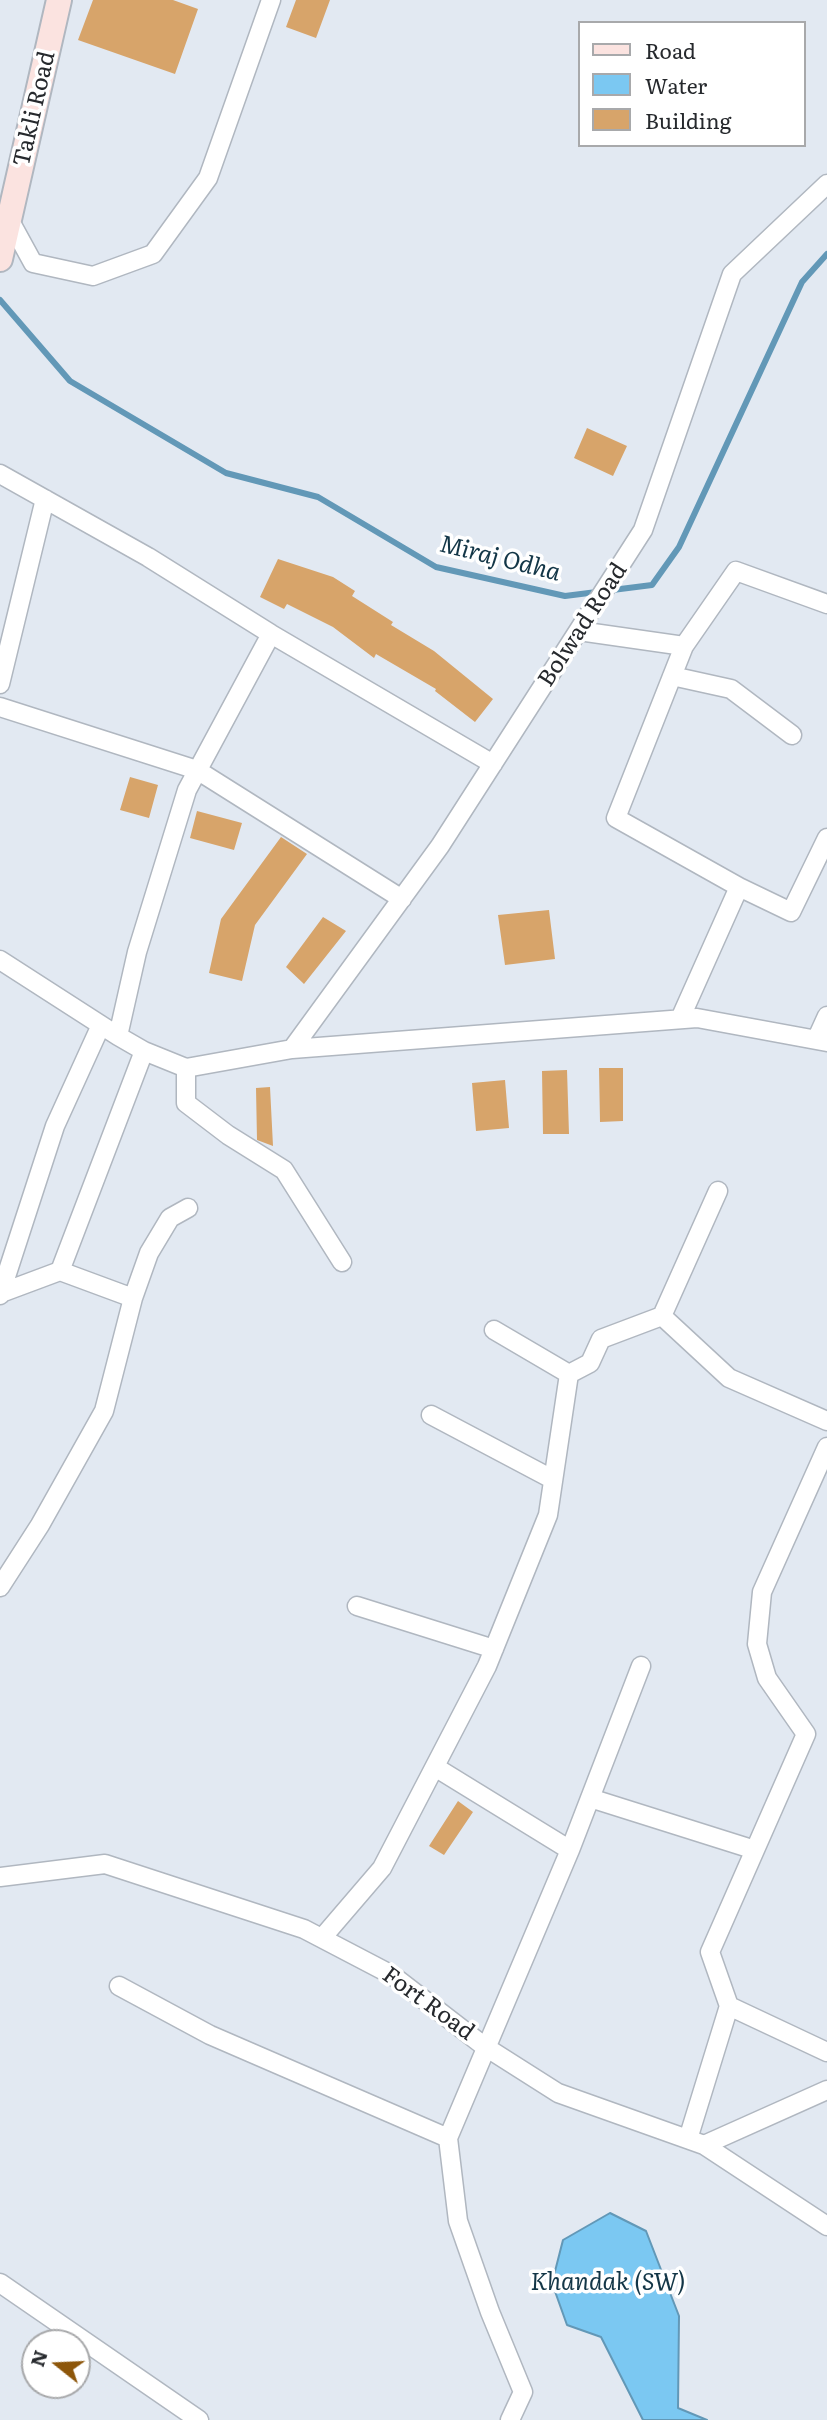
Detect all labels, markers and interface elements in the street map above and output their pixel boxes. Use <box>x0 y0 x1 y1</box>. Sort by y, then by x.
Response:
legend <box>578 21 806 147</box>
text: Road <box>645 34 696 65</box>
street label: Takli Road <box>8 49 62 169</box>
text: Water <box>645 69 707 100</box>
text: Building <box>645 104 731 135</box>
water label: Miraj Odha <box>437 530 563 588</box>
street label: Bolwad Road <box>533 558 633 692</box>
street label: Fort Road <box>377 1961 479 2047</box>
water label: Khandak (SW) <box>530 2269 686 2297</box>
north arrow <box>21 2329 91 2399</box>
text: N <box>22 2346 54 2370</box>

